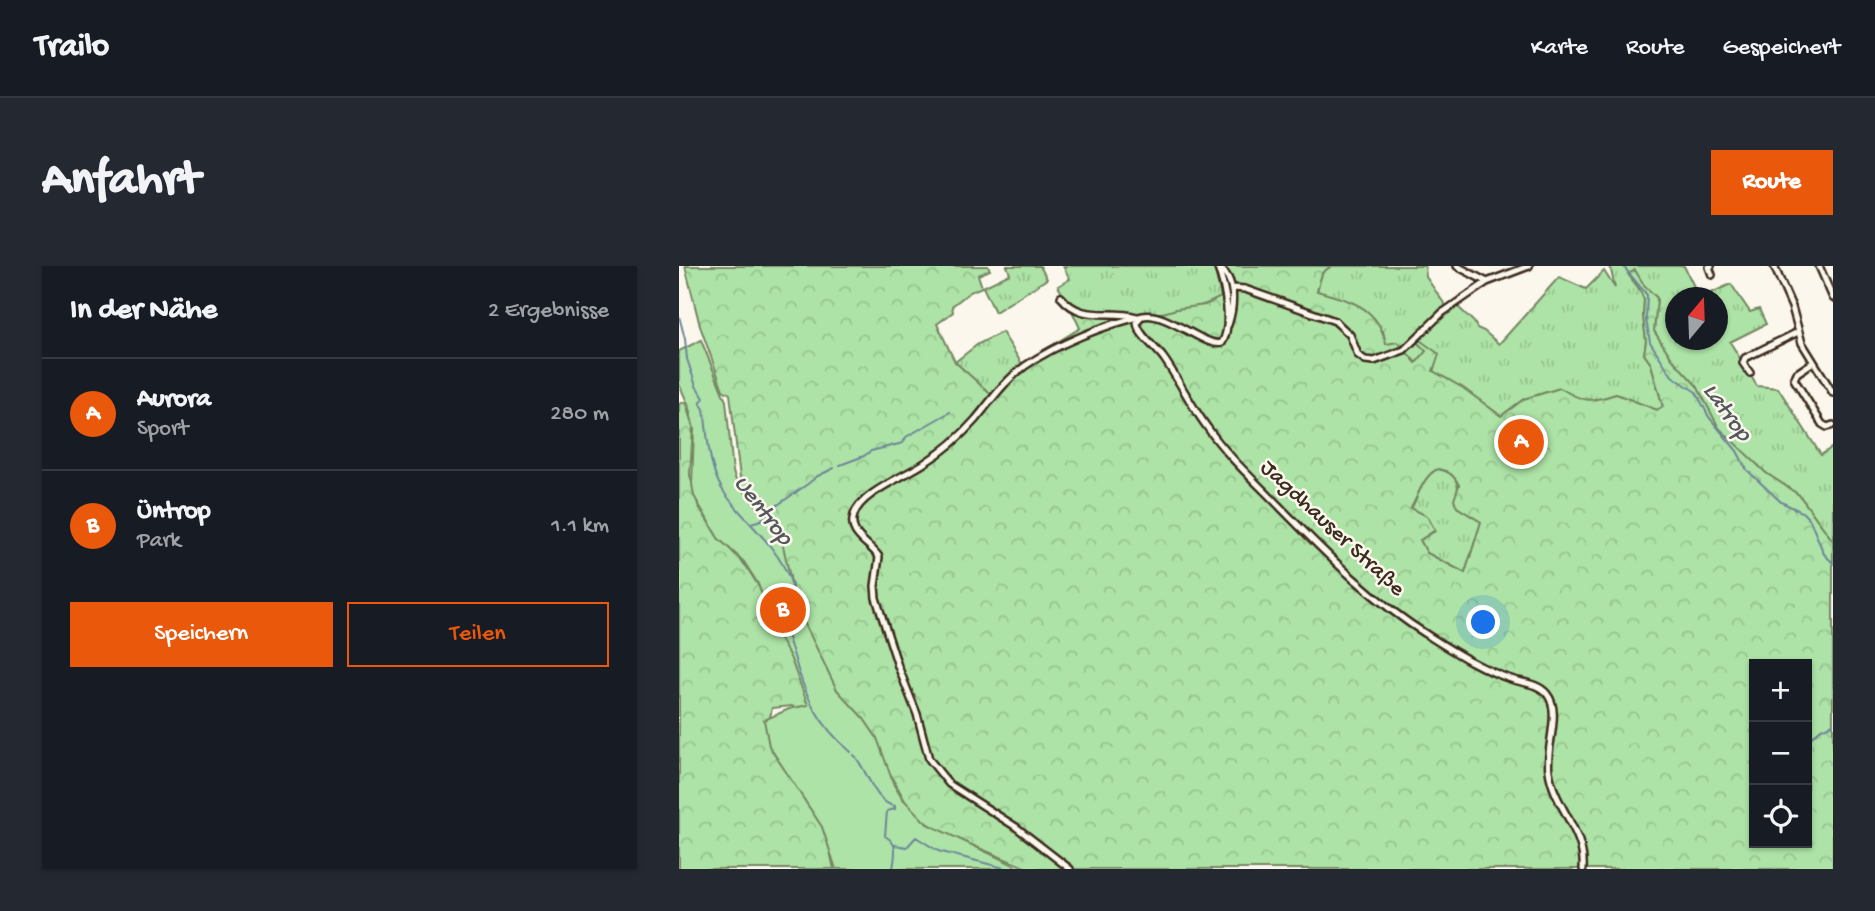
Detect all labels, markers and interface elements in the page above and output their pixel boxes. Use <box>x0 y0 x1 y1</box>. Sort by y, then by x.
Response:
text: Trailo <box>35 29 109 67</box>
text: Karte <box>1531 34 1588 63</box>
text: Route <box>1626 34 1685 63</box>
text: Gespeichert <box>1723 34 1840 63</box>
button: Route <box>1711 150 1833 215</box>
text: Anfahrt <box>42 153 200 211</box>
north arrow <box>1665 287 1728 350</box>
text: In der Nähe <box>70 294 217 329</box>
text: 2 Ergebnisse <box>488 298 609 325</box>
water label: Latrop <box>1695 378 1757 449</box>
text: Aurora <box>137 385 211 416</box>
text: A <box>86 401 100 428</box>
text: 280 m <box>550 401 609 428</box>
text: Sport <box>137 416 188 443</box>
pin: A <box>1498 416 1544 468</box>
street label: Jagdhauser Straße <box>1254 455 1411 604</box>
water label: Uentrop <box>726 470 798 553</box>
text: Üntrop <box>137 497 210 528</box>
text: B <box>87 513 99 540</box>
text: 1.1 km <box>551 513 609 540</box>
text: Park <box>137 528 181 555</box>
pin: B <box>760 584 806 636</box>
button: Speichern <box>70 602 333 667</box>
button: Teilen <box>347 602 609 667</box>
your location <box>1466 605 1500 639</box>
map controls <box>1749 659 1812 848</box>
button: + <box>1749 659 1812 722</box>
button: − <box>1749 722 1812 785</box>
button: locate <box>1749 785 1812 848</box>

